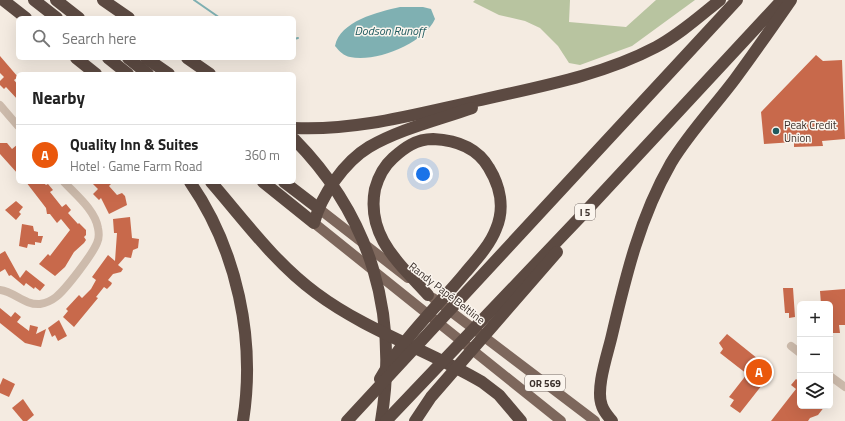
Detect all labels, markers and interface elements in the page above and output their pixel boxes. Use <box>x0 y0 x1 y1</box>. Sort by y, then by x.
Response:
search box <box>16 16 296 60</box>
water label: Dodson Runoff <box>355 21 428 40</box>
icon: search <box>30 27 52 49</box>
text: Search here <box>62 27 136 50</box>
text: Nearby <box>32 85 85 111</box>
place label: Peak Credit Union <box>784 117 837 146</box>
marker: Peak Credit Union <box>771 126 781 136</box>
text: Quality Inn & Suites <box>70 133 198 156</box>
text: A <box>41 145 49 165</box>
text: 360 m <box>244 145 280 165</box>
text: Hotel · Game Farm Road <box>70 156 202 176</box>
your location <box>413 164 433 184</box>
road number: I 5 <box>575 204 595 220</box>
street label: Randy Papé Beltline <box>406 258 489 328</box>
map controls <box>797 301 833 409</box>
button: + <box>797 301 833 337</box>
button: − <box>797 337 833 373</box>
pin: A <box>746 357 772 387</box>
button: layers <box>797 373 833 409</box>
road number: OR 569 <box>525 375 565 391</box>

